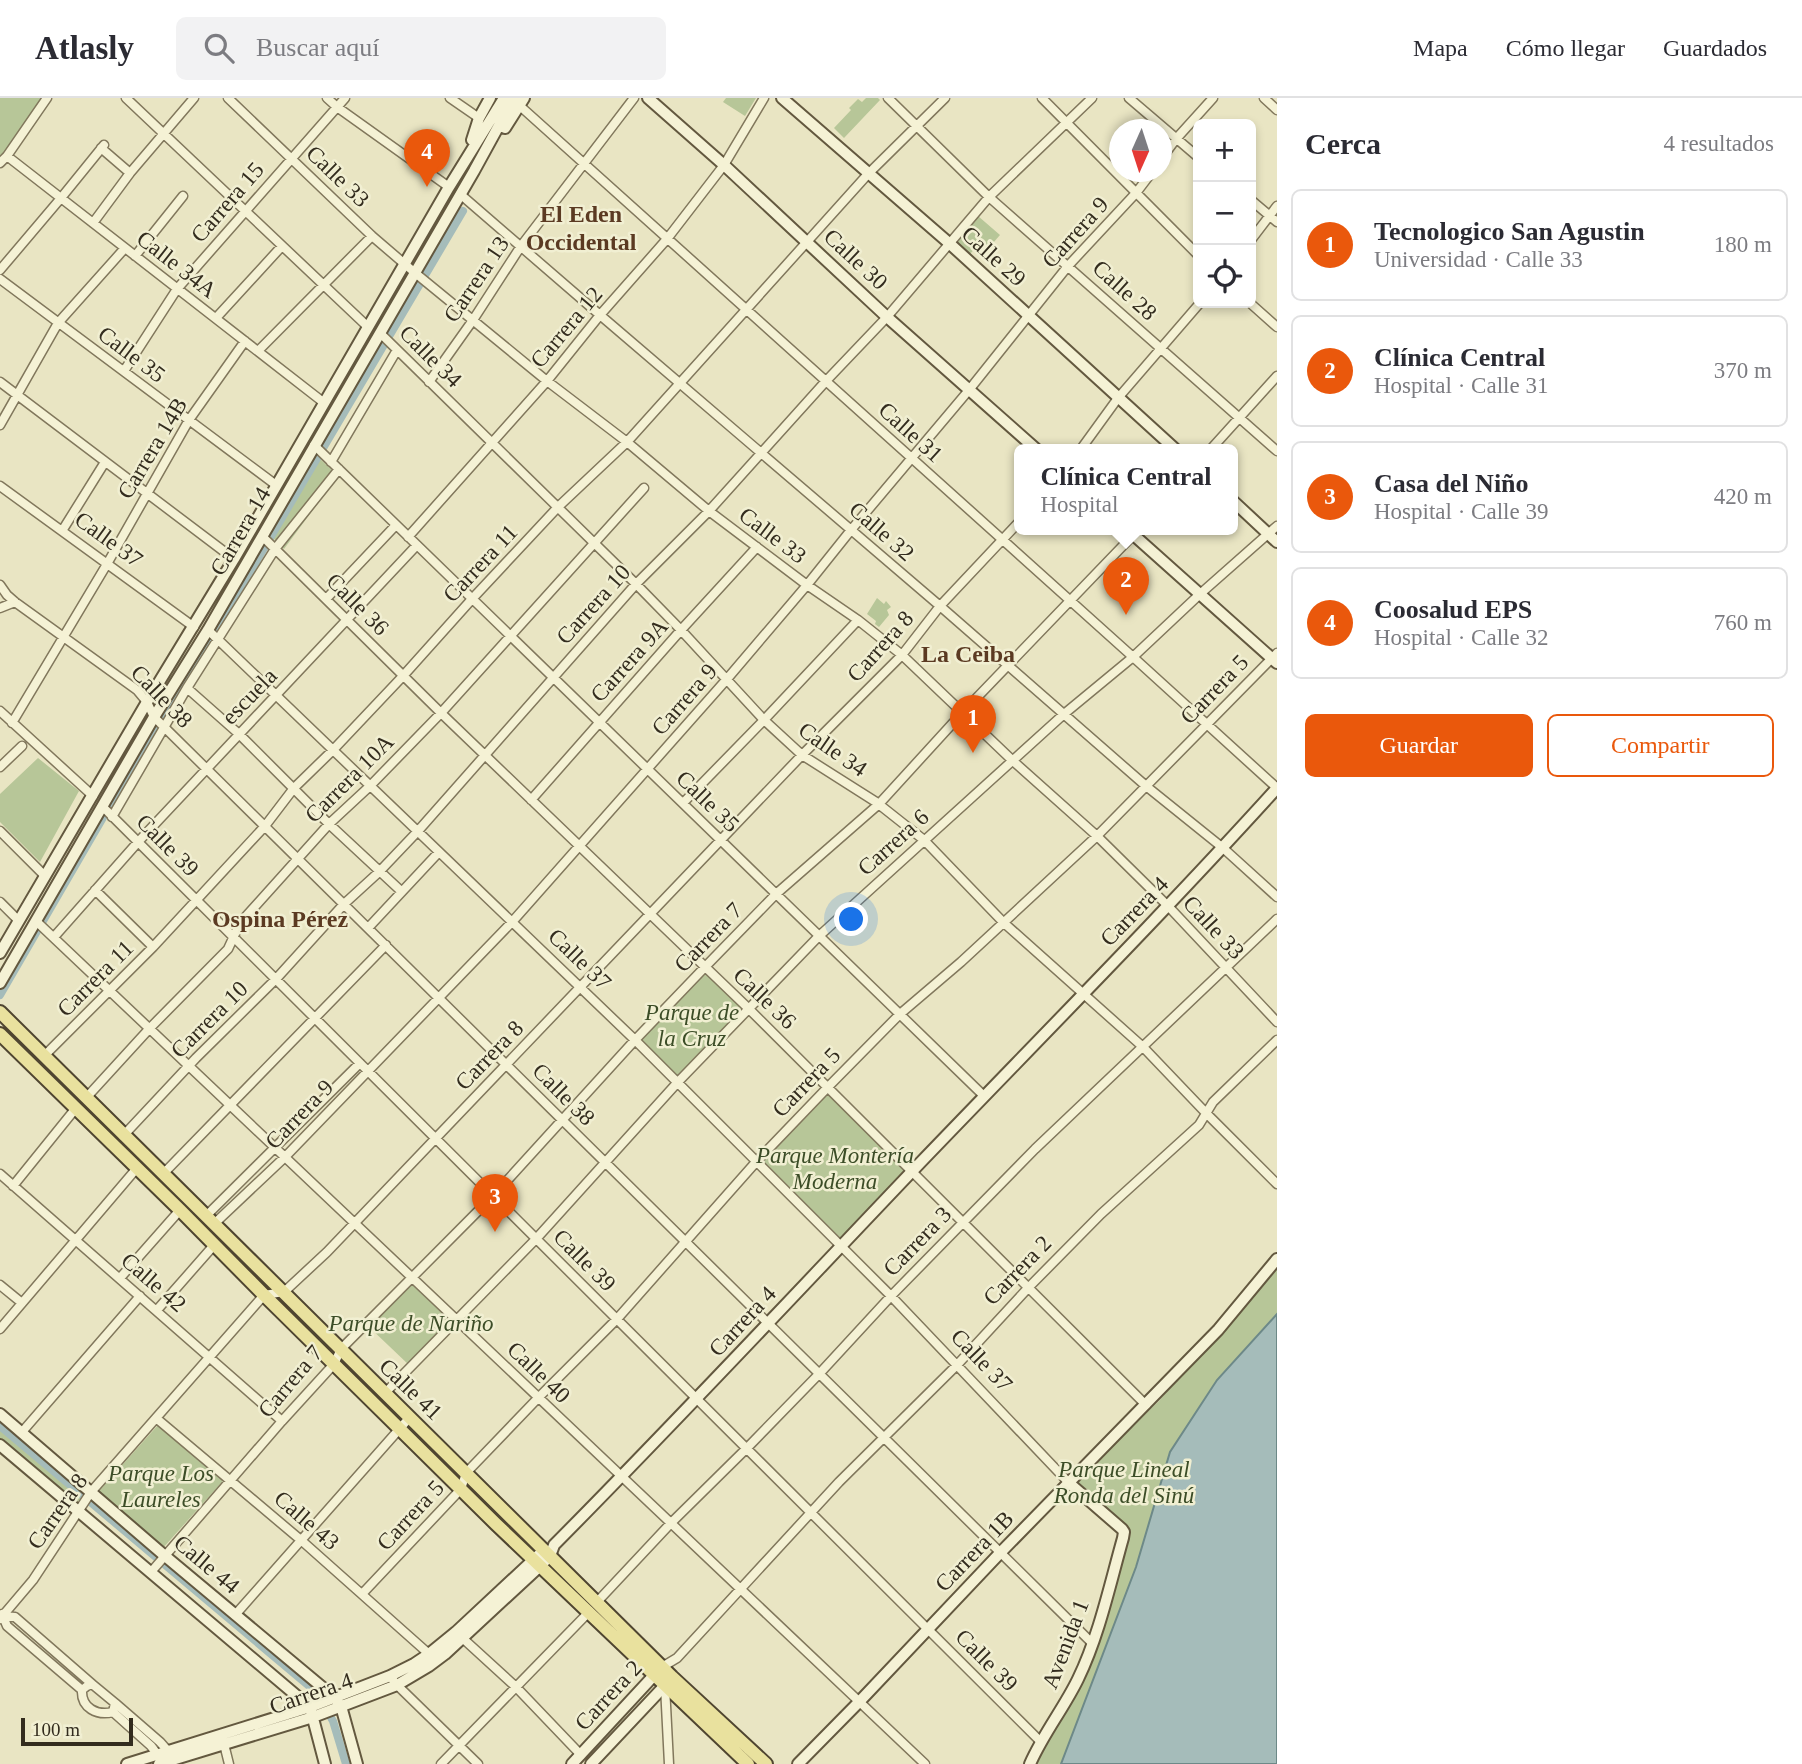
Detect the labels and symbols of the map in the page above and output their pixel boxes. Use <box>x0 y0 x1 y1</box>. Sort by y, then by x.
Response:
north arrow <box>1109 119 1172 182</box>
pin: 4 <box>404 129 450 187</box>
street label: Calle 33 <box>301 141 374 212</box>
street label: Carrera 15 <box>186 157 269 247</box>
street label: Carrera 9 <box>1037 192 1114 273</box>
district label: El Eden Occidental <box>526 201 637 255</box>
street label: Calle 29 <box>957 221 1031 292</box>
street label: Calle 30 <box>819 224 892 295</box>
street label: Calle 34A <box>132 226 222 303</box>
street label: Carrera 13 <box>439 232 514 327</box>
street label: Calle 28 <box>1088 255 1162 326</box>
street label: Carrera 12 <box>525 282 607 373</box>
street label: Calle 34 <box>394 320 467 393</box>
street label: Calle 35 <box>93 321 170 388</box>
street label: Carrera 14B <box>113 393 192 503</box>
street label: Calle 31 <box>874 397 948 468</box>
street label: Carrera 14 <box>205 482 276 580</box>
street label: Calle 32 <box>844 497 919 566</box>
street label: Calle 33 <box>734 502 811 569</box>
street label: Calle 37 <box>70 507 147 572</box>
street label: Carrera 11 <box>438 519 523 607</box>
pin: 2 <box>1103 557 1149 615</box>
street label: Carrera 10 <box>551 560 635 649</box>
street label: Calle 36 <box>321 568 394 641</box>
street label: Carrera 8 <box>842 606 919 687</box>
street label: Carrera 9A <box>586 613 673 707</box>
district label: La Ceiba <box>921 641 1015 667</box>
street label: Carrera 5 <box>1175 650 1253 729</box>
street label: Carrera 9 <box>647 659 722 740</box>
street label: Calle 38 <box>126 660 197 733</box>
street label: escuela <box>217 663 282 729</box>
pin: 1 <box>950 695 996 753</box>
street label: Calle 34 <box>794 717 872 782</box>
street label: Carrera 10A <box>300 729 399 828</box>
street label: Calle 35 <box>671 766 744 837</box>
street label: Carrera 6 <box>853 804 934 881</box>
street label: Calle 39 <box>131 809 204 882</box>
street label: Carrera 4 <box>1095 871 1174 951</box>
street label: Calle 33 <box>1178 891 1249 964</box>
street label: Carrera 7 <box>669 898 747 977</box>
your location <box>834 902 868 936</box>
district label: Ospina Pérez <box>212 906 348 932</box>
street label: Calle 37 <box>543 924 616 995</box>
street label: Carrera 11 <box>52 935 138 1021</box>
street label: Calle 36 <box>728 963 801 1034</box>
street label: Carrera 10 <box>166 976 253 1063</box>
park label: Parque de la Cruz <box>644 1000 739 1051</box>
street label: Carrera 8 <box>450 1016 528 1095</box>
street label: Carrera 5 <box>767 1043 845 1122</box>
street label: Calle 38 <box>527 1058 600 1131</box>
street label: Carrera 9 <box>260 1075 338 1154</box>
park label: Parque Montería Moderna <box>755 1143 914 1194</box>
pin: 3 <box>472 1174 518 1232</box>
street label: Carrera 3 <box>878 1202 956 1281</box>
street label: Calle 39 <box>548 1224 621 1297</box>
street label: Carrera 2 <box>978 1231 1056 1310</box>
street label: Calle 42 <box>116 1248 191 1317</box>
street label: Carrera 4 <box>704 1281 781 1361</box>
park label: Parque de Nariño <box>327 1311 494 1336</box>
street label: Calle 37 <box>946 1324 1017 1397</box>
street label: Calle 40 <box>502 1337 575 1408</box>
street label: Carrera 7 <box>253 1340 328 1422</box>
street label: Calle 41 <box>374 1354 447 1425</box>
park label: Parque Lineal Ronda del Sinú <box>1053 1457 1194 1508</box>
park label: Parque Los Laureles <box>107 1461 214 1512</box>
street label: Carrera 8 <box>22 1469 92 1554</box>
street label: Carrera 5 <box>372 1475 449 1555</box>
street label: Calle 43 <box>269 1486 344 1555</box>
street label: Carrera 1B <box>930 1506 1019 1597</box>
street label: Calle 44 <box>169 1530 245 1599</box>
street label: Avenida 1 <box>1037 1596 1094 1692</box>
street label: Calle 39 <box>950 1624 1023 1697</box>
street label: Carrera 2 <box>570 1655 647 1735</box>
street label: Carrera 4 <box>266 1667 356 1719</box>
scale bar <box>21 1715 133 1747</box>

